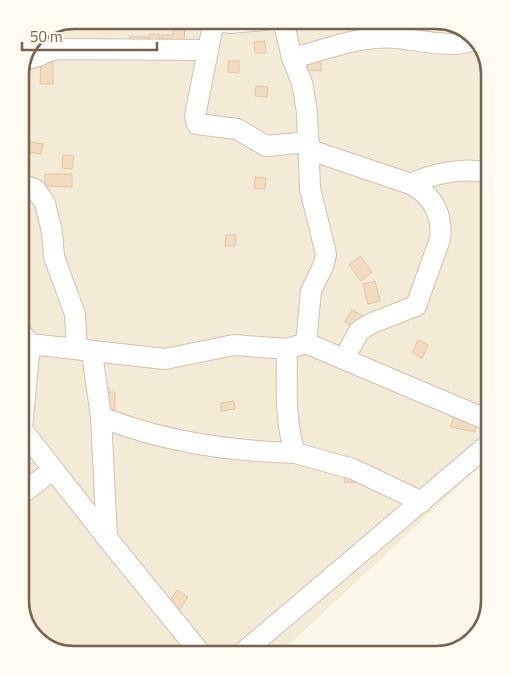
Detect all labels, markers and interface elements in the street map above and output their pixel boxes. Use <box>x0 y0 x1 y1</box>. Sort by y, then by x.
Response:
scale bar <box>22 20 158 52</box>
text: 50 m <box>30 25 63 48</box>

